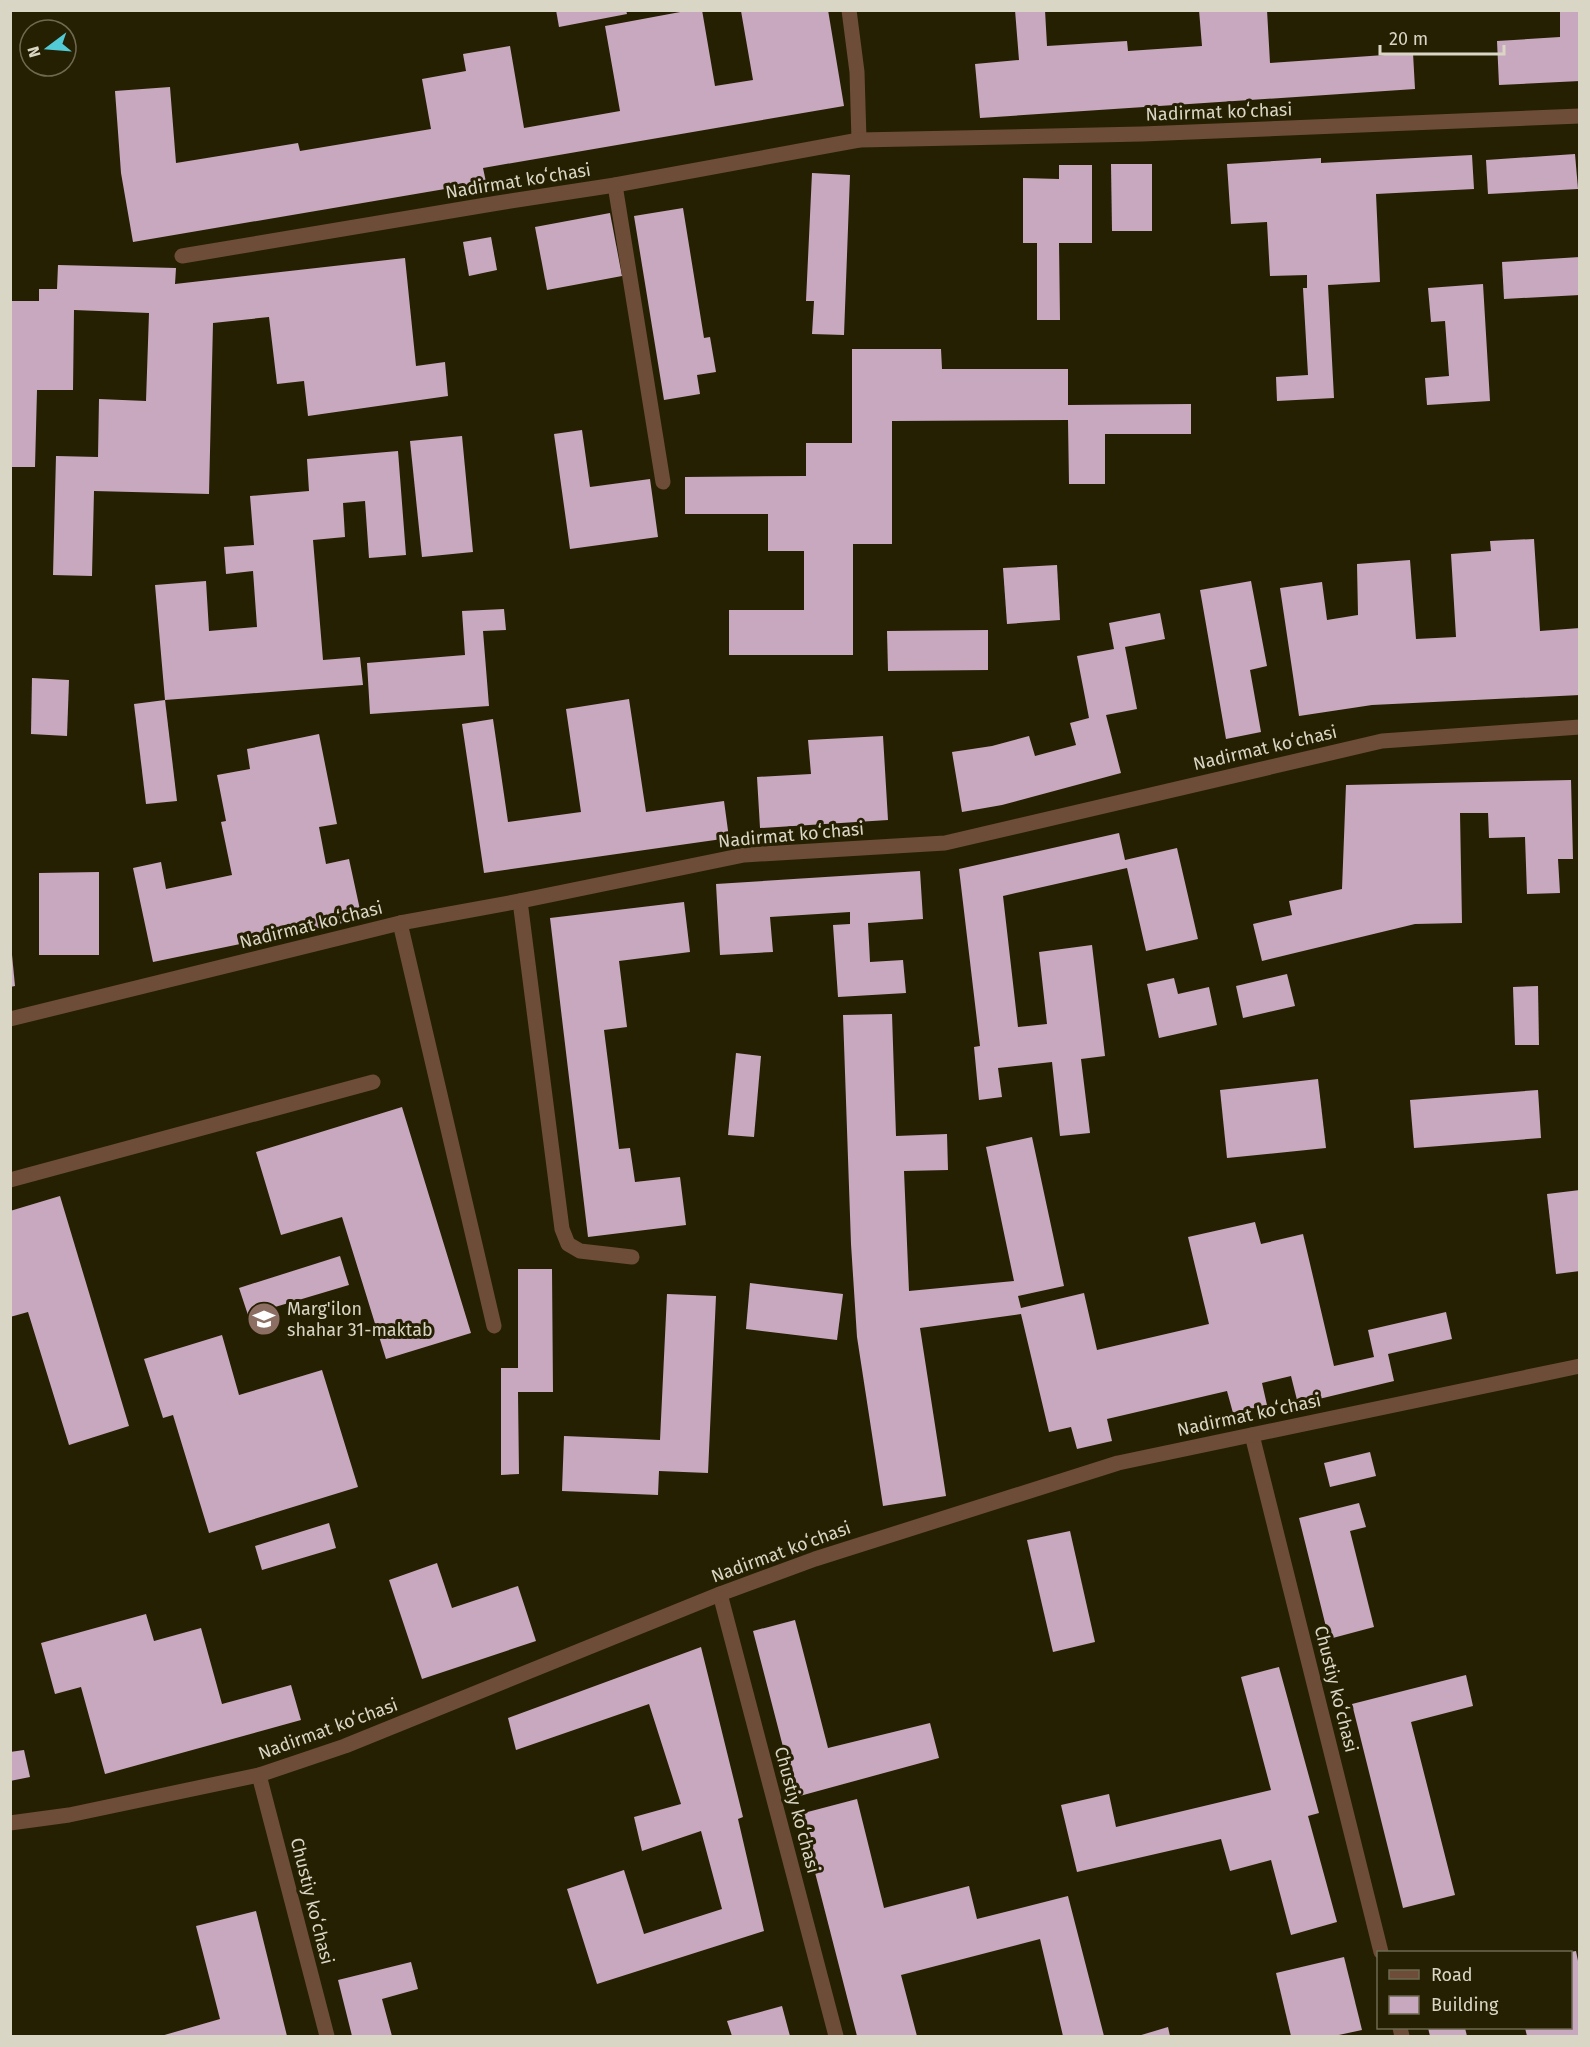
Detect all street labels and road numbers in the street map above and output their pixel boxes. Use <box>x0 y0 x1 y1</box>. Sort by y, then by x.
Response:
street label: Nadirmat koʻchasi <box>1145 98 1293 126</box>
street label: Nadirmat koʻchasi <box>444 159 592 203</box>
street label: Nadirmat koʻchasi <box>1191 721 1339 775</box>
street label: Nadirmat koʻchasi <box>717 818 865 852</box>
street label: Nadirmat koʻchasi <box>237 897 385 953</box>
street label: Nadirmat koʻchasi <box>1175 1389 1323 1441</box>
street label: Nadirmat koʻchasi <box>708 1517 854 1587</box>
street label: Chustiy koʻchasi <box>1310 1623 1362 1755</box>
street label: Nadirmat koʻchasi <box>255 1694 401 1764</box>
street label: Chustiy koʻchasi <box>770 1744 824 1876</box>
street label: Chustiy koʻchasi <box>286 1835 338 1967</box>

